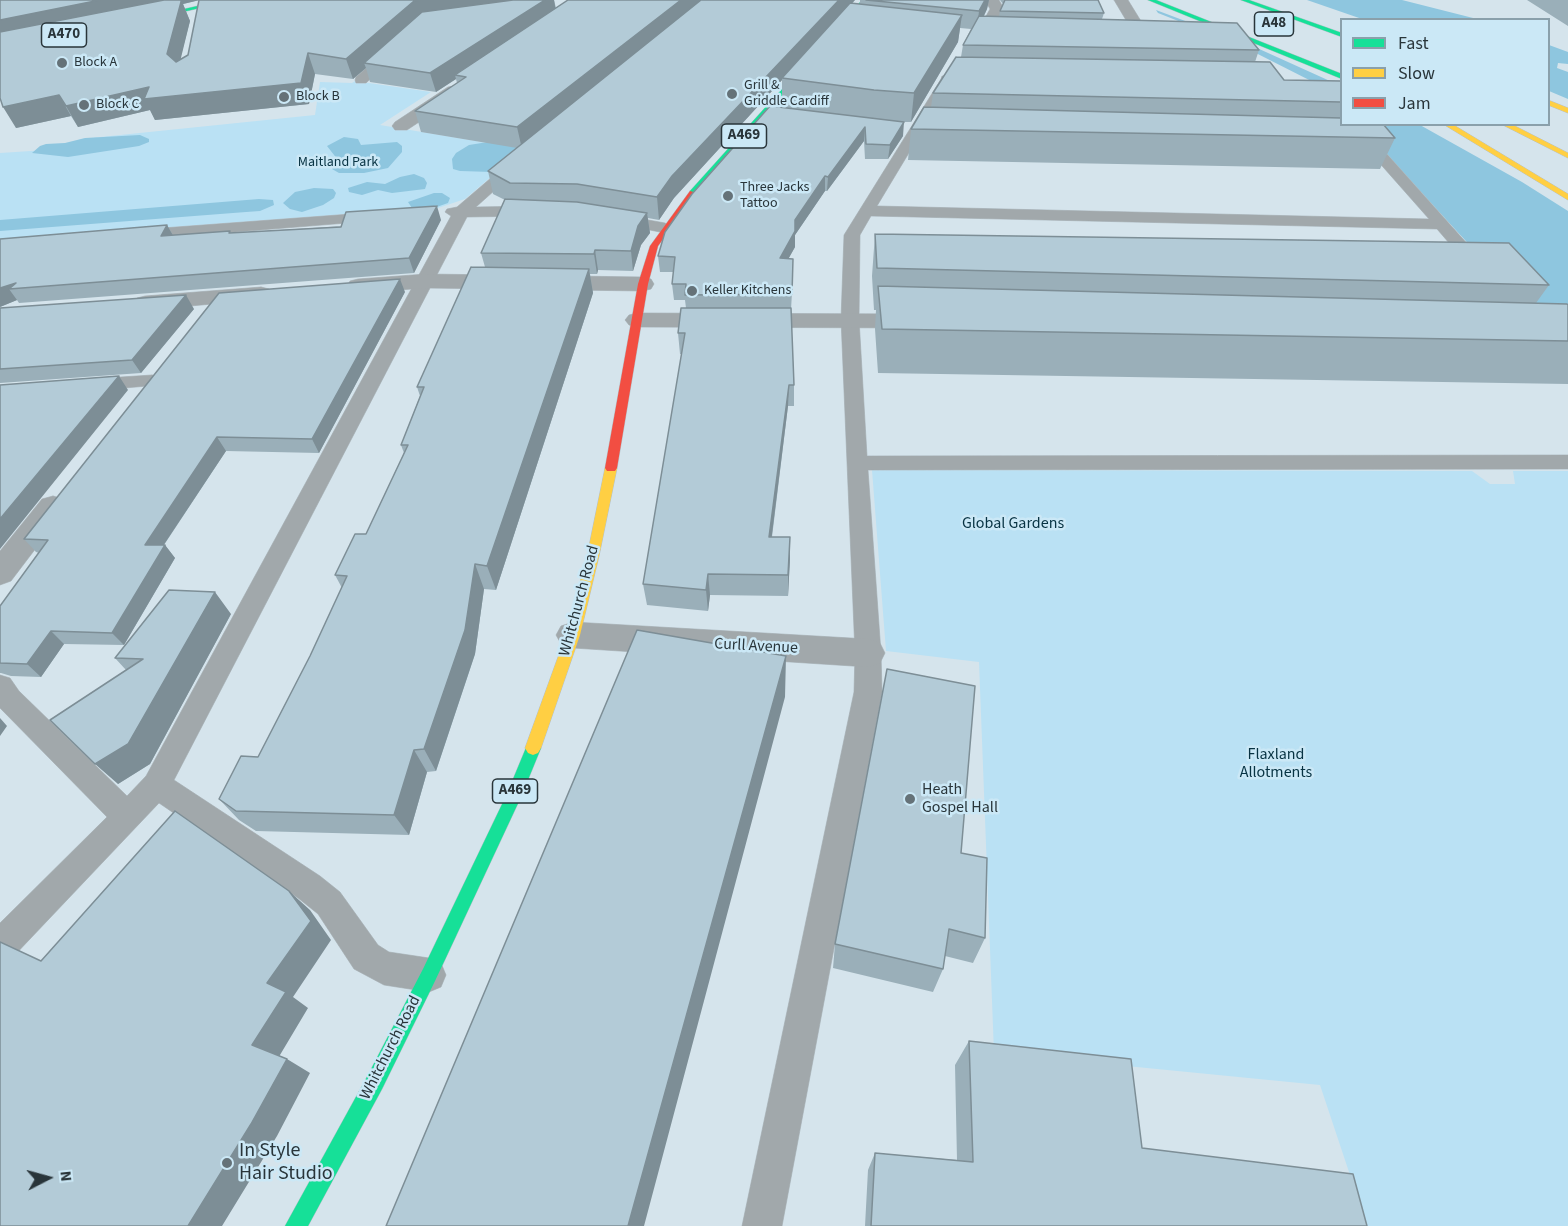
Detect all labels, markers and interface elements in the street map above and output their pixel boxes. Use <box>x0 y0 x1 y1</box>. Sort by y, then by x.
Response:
road number: A48 <box>1254 12 1294 36</box>
legend <box>1340 18 1550 126</box>
road number: A470 <box>42 23 86 47</box>
text: Fast <box>1398 31 1429 56</box>
place label: Block A <box>74 55 117 71</box>
marker: Block A <box>55 56 69 70</box>
text: Slow <box>1398 61 1435 86</box>
place label: Grill & Griddle Cardiff <box>744 78 829 110</box>
marker: Grill & Griddle Cardiff <box>725 87 739 101</box>
place label: Block B <box>296 89 340 105</box>
marker: Block B <box>277 90 291 104</box>
text: Jam <box>1398 91 1431 116</box>
place label: Block C <box>96 97 139 113</box>
marker: Block C <box>77 98 91 112</box>
road number: A469 <box>722 124 766 148</box>
park label: Maitland Park <box>298 155 378 171</box>
place label: Three Jacks Tattoo <box>740 180 809 212</box>
marker: Three Jacks Tattoo <box>721 189 735 203</box>
place label: Keller Kitchens <box>704 283 791 299</box>
marker: Keller Kitchens <box>685 284 699 298</box>
park label: Global Gardens <box>962 514 1064 534</box>
street label: Whitchurch Road <box>556 543 604 659</box>
street label: Curll Avenue <box>714 635 798 659</box>
park label: Flaxland Allotments <box>1240 745 1312 783</box>
road number: A469 <box>492 779 538 803</box>
place label: Heath Gospel Hall <box>922 780 998 818</box>
marker: Heath Gospel Hall <box>903 792 917 806</box>
street label: Whitchurch Road <box>357 993 425 1103</box>
place label: In Style Hair Studio <box>239 1140 333 1187</box>
north arrow <box>18 1148 78 1208</box>
marker: In Style Hair Studio <box>220 1156 234 1170</box>
text: N <box>54 1170 77 1183</box>

